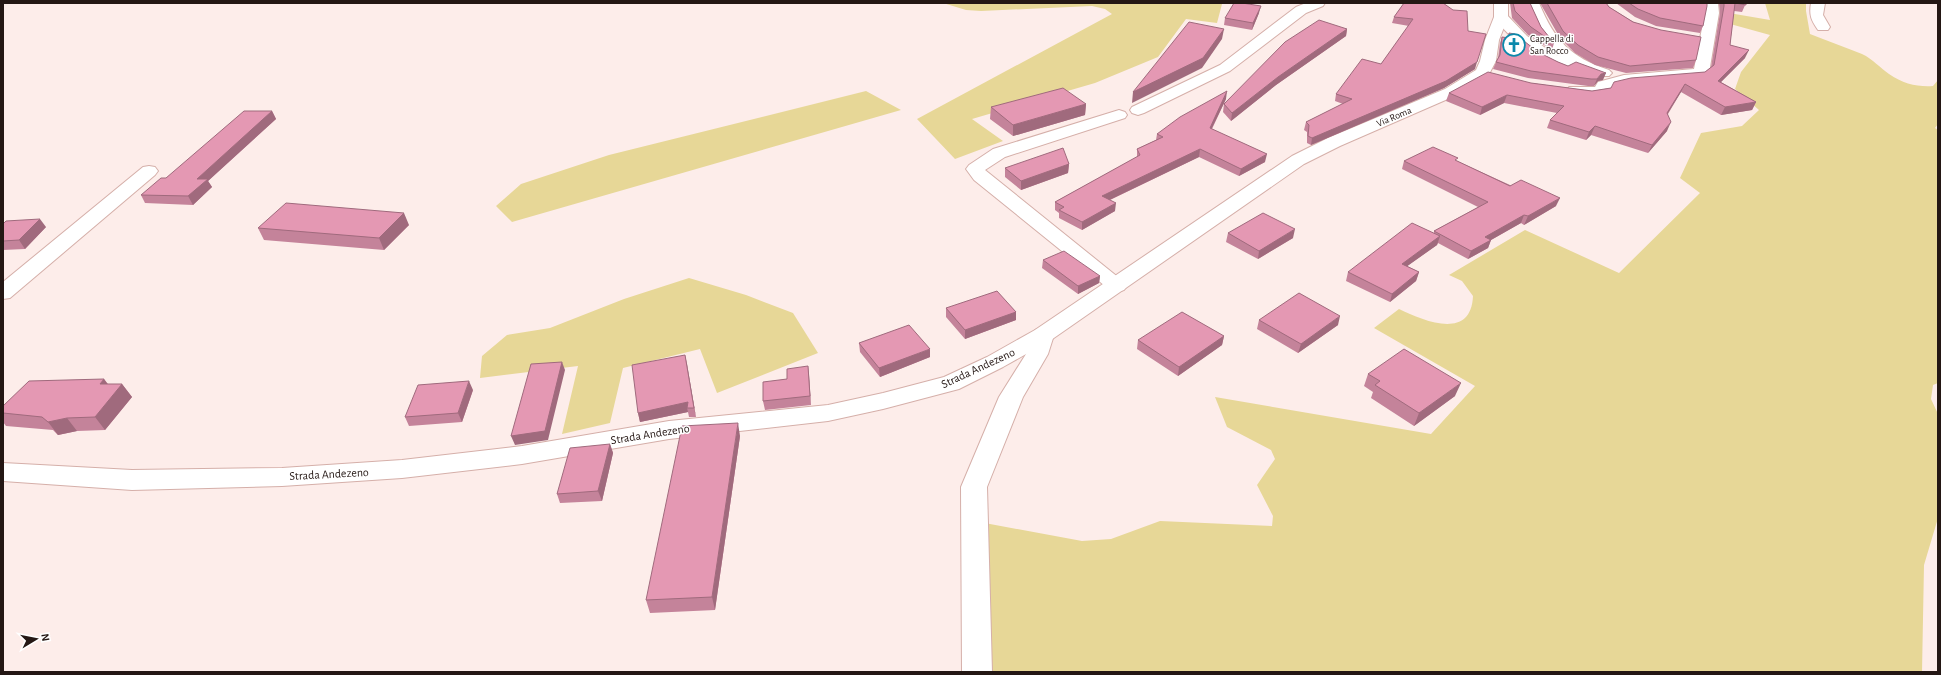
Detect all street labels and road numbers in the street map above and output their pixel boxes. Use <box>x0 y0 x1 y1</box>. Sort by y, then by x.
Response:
street label: Via Roma <box>1375 105 1413 129</box>
street label: Strada Andezeno <box>939 346 1017 390</box>
street label: Strada Andezeno <box>610 422 690 446</box>
street label: Strada Andezeno <box>289 466 369 482</box>

